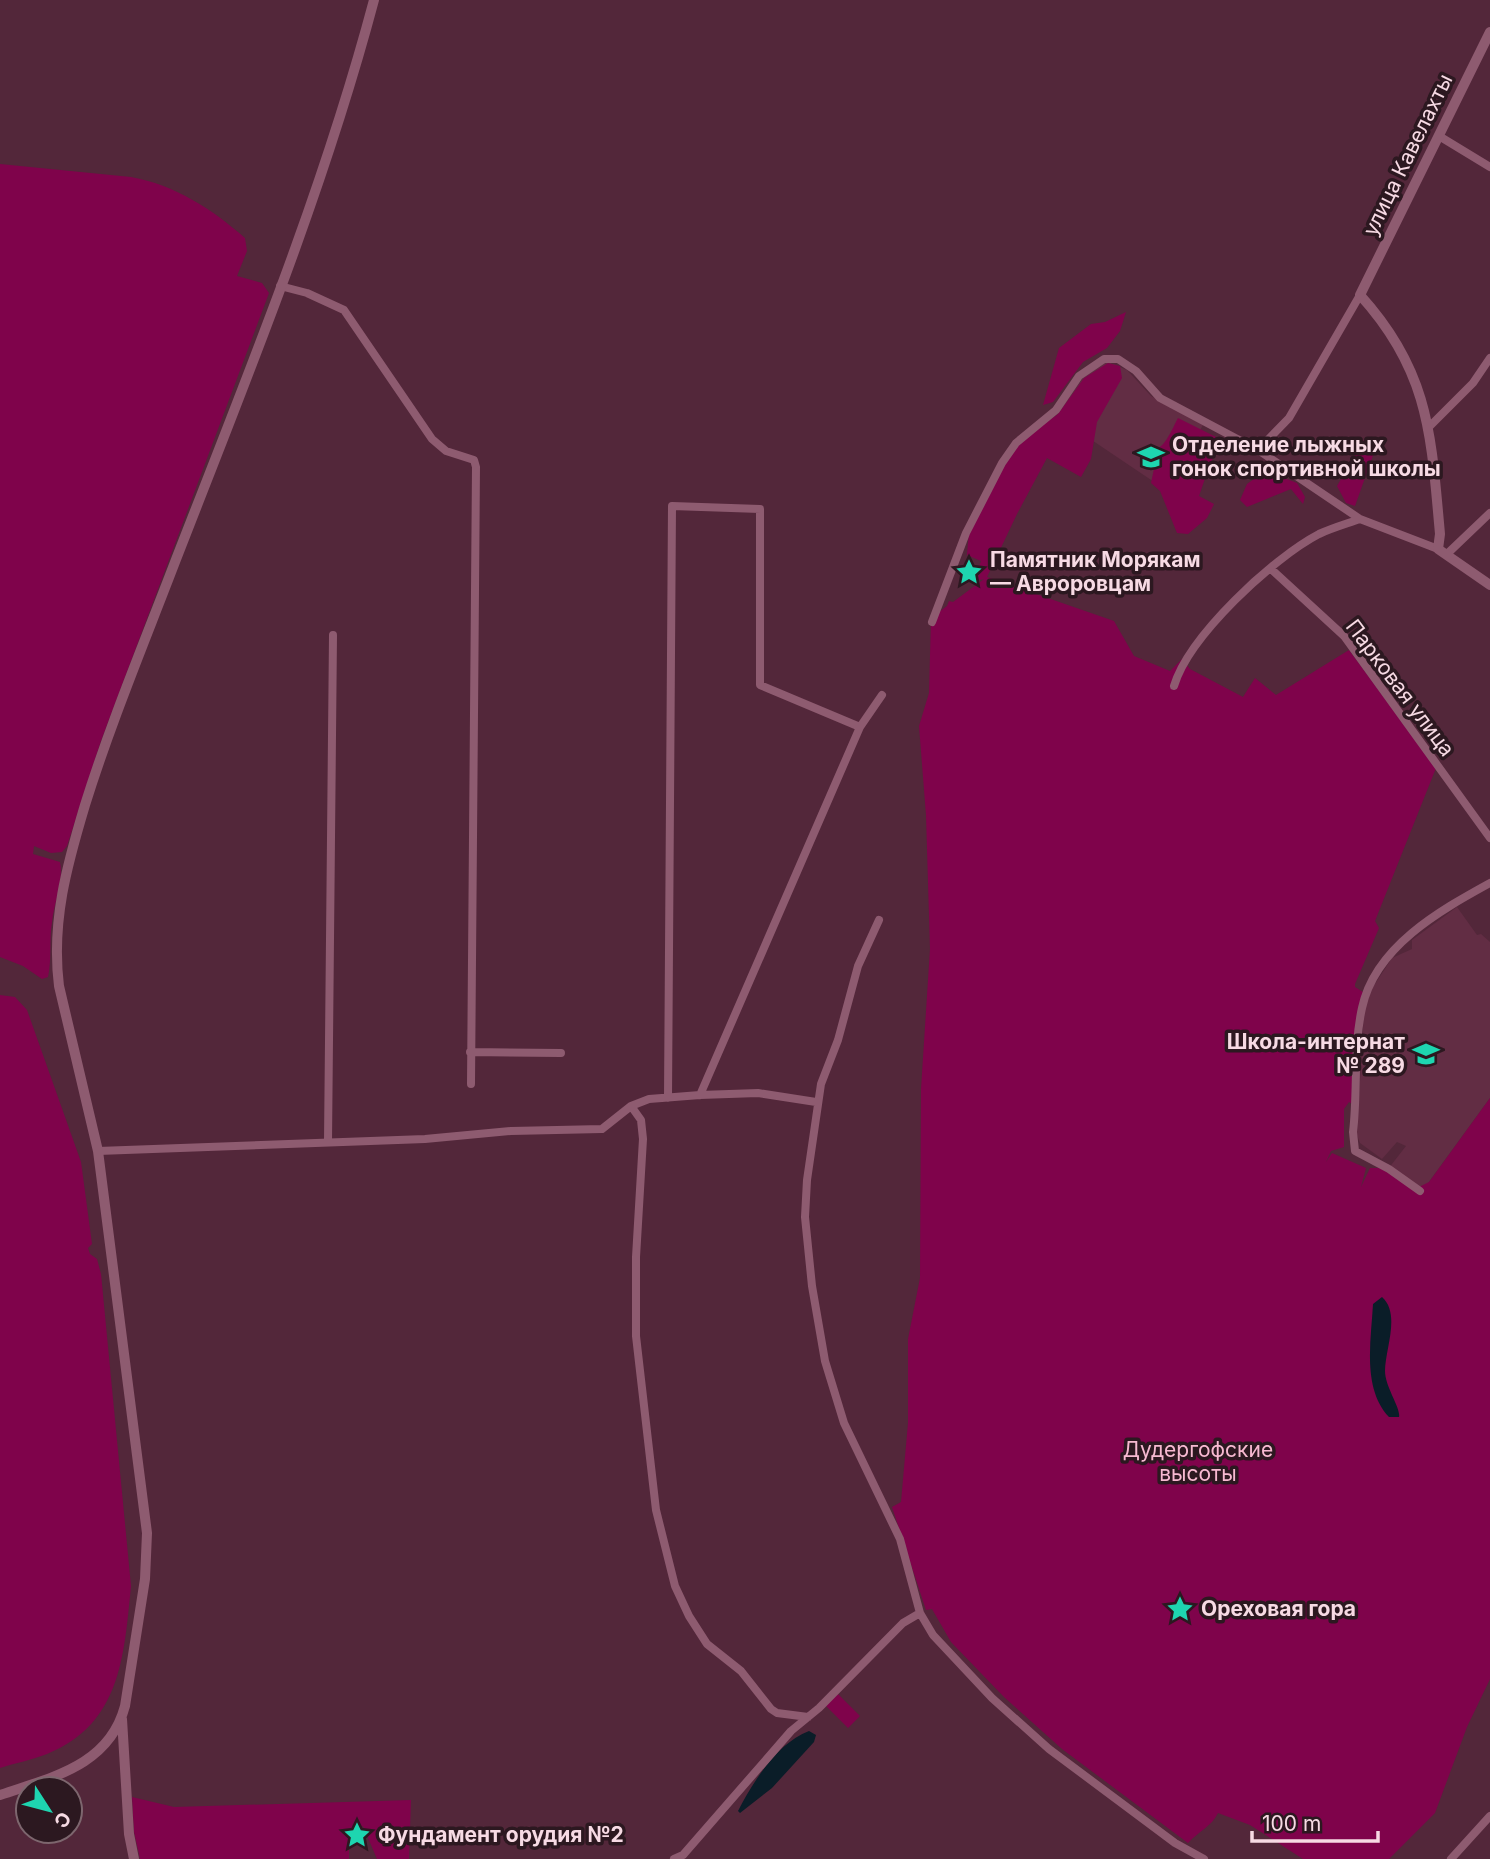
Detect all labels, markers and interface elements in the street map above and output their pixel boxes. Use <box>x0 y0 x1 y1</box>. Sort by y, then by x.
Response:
street label: улица Кавелахты <box>1358 70 1458 240</box>
place label: Отделение лыжных гонок спортивной школы <box>1172 432 1441 481</box>
school or university icon: Отделение лыжных гонок спортивной школы <box>1136 442 1166 472</box>
place label: Памятник Морякам — Авроровцам <box>990 547 1201 596</box>
place icon: Памятник Морякам — Авроровцам <box>954 557 984 587</box>
street label: Парковая улица <box>1341 614 1460 761</box>
place label: Школа-интернат № 289 <box>1227 1029 1405 1078</box>
school or university icon: Школа-интернат № 289 <box>1411 1039 1441 1069</box>
park label: Дудергофские высоты <box>1123 1437 1273 1486</box>
place icon: Ореховая гора <box>1165 1594 1195 1624</box>
place label: Ореховая гора <box>1201 1596 1356 1621</box>
north arrow <box>14 1775 84 1845</box>
scale bar <box>1252 1800 1378 1844</box>
text: С <box>49 1807 76 1832</box>
text: 100 m <box>1262 1811 1321 1836</box>
place icon: Фундамент орудия №2 <box>342 1820 372 1850</box>
place label: Фундамент орудия №2 <box>378 1822 624 1847</box>

